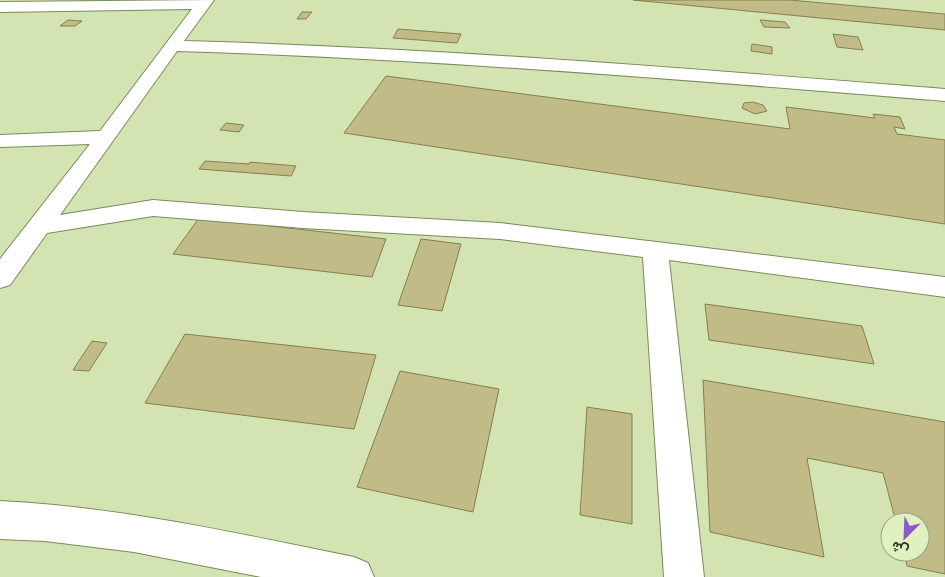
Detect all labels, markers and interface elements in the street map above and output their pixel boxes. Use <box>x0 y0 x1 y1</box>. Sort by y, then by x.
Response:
north arrow <box>880 512 930 562</box>
text: ش <box>889 536 911 559</box>

